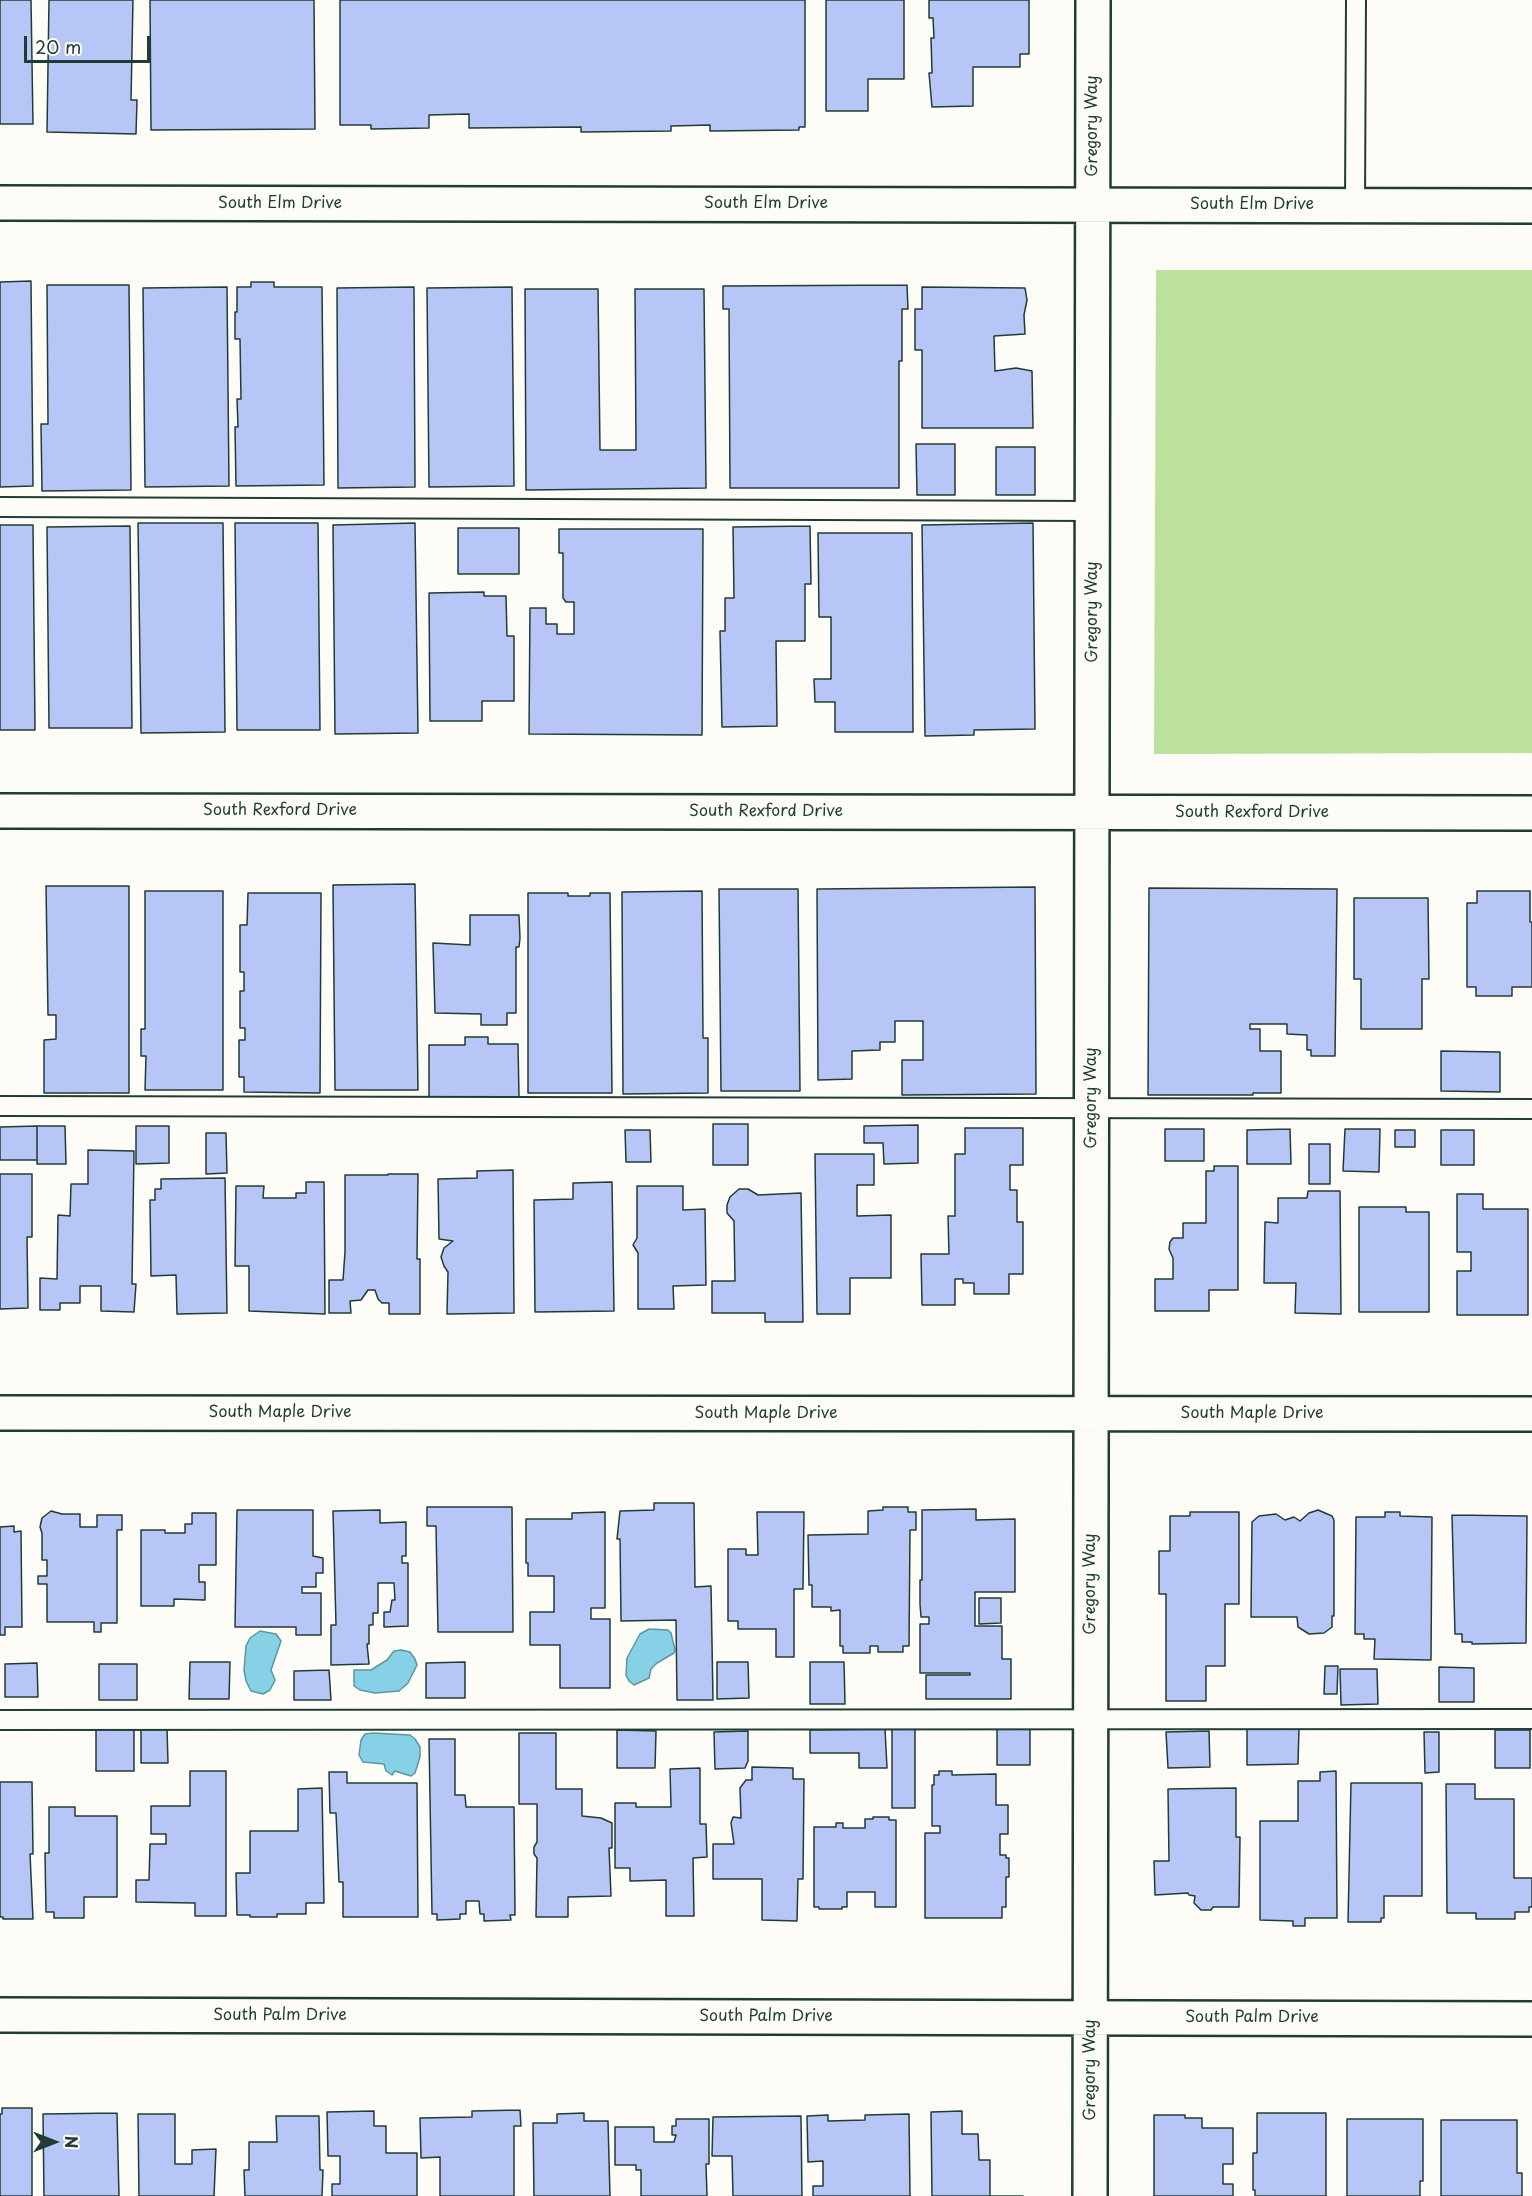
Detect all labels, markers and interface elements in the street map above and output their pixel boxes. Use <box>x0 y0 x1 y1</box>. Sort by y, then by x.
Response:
scale bar <box>27 24 153 62</box>
text: 20 m <box>35 33 81 60</box>
street label: Gregory Way <box>1083 75 1103 177</box>
street label: South Elm Drive <box>218 194 342 214</box>
street label: South Elm Drive <box>704 194 828 214</box>
street label: South Elm Drive <box>1190 195 1314 215</box>
street label: Gregory Way <box>1083 561 1103 663</box>
street label: South Rexford Drive <box>203 801 357 821</box>
street label: South Rexford Drive <box>689 802 843 822</box>
street label: South Rexford Drive <box>1175 803 1329 823</box>
street label: Gregory Way <box>1082 1047 1102 1149</box>
street label: South Maple Drive <box>209 1403 351 1423</box>
street label: South Maple Drive <box>695 1404 837 1424</box>
street label: South Maple Drive <box>1181 1404 1323 1424</box>
street label: Gregory Way <box>1081 1533 1101 1635</box>
street label: South Palm Drive <box>213 2006 347 2026</box>
street label: South Palm Drive <box>699 2007 833 2027</box>
street label: South Palm Drive <box>1185 2008 1319 2028</box>
street label: Gregory Way <box>1081 2019 1101 2121</box>
north arrow <box>24 2112 84 2172</box>
text: N <box>60 2136 84 2148</box>

